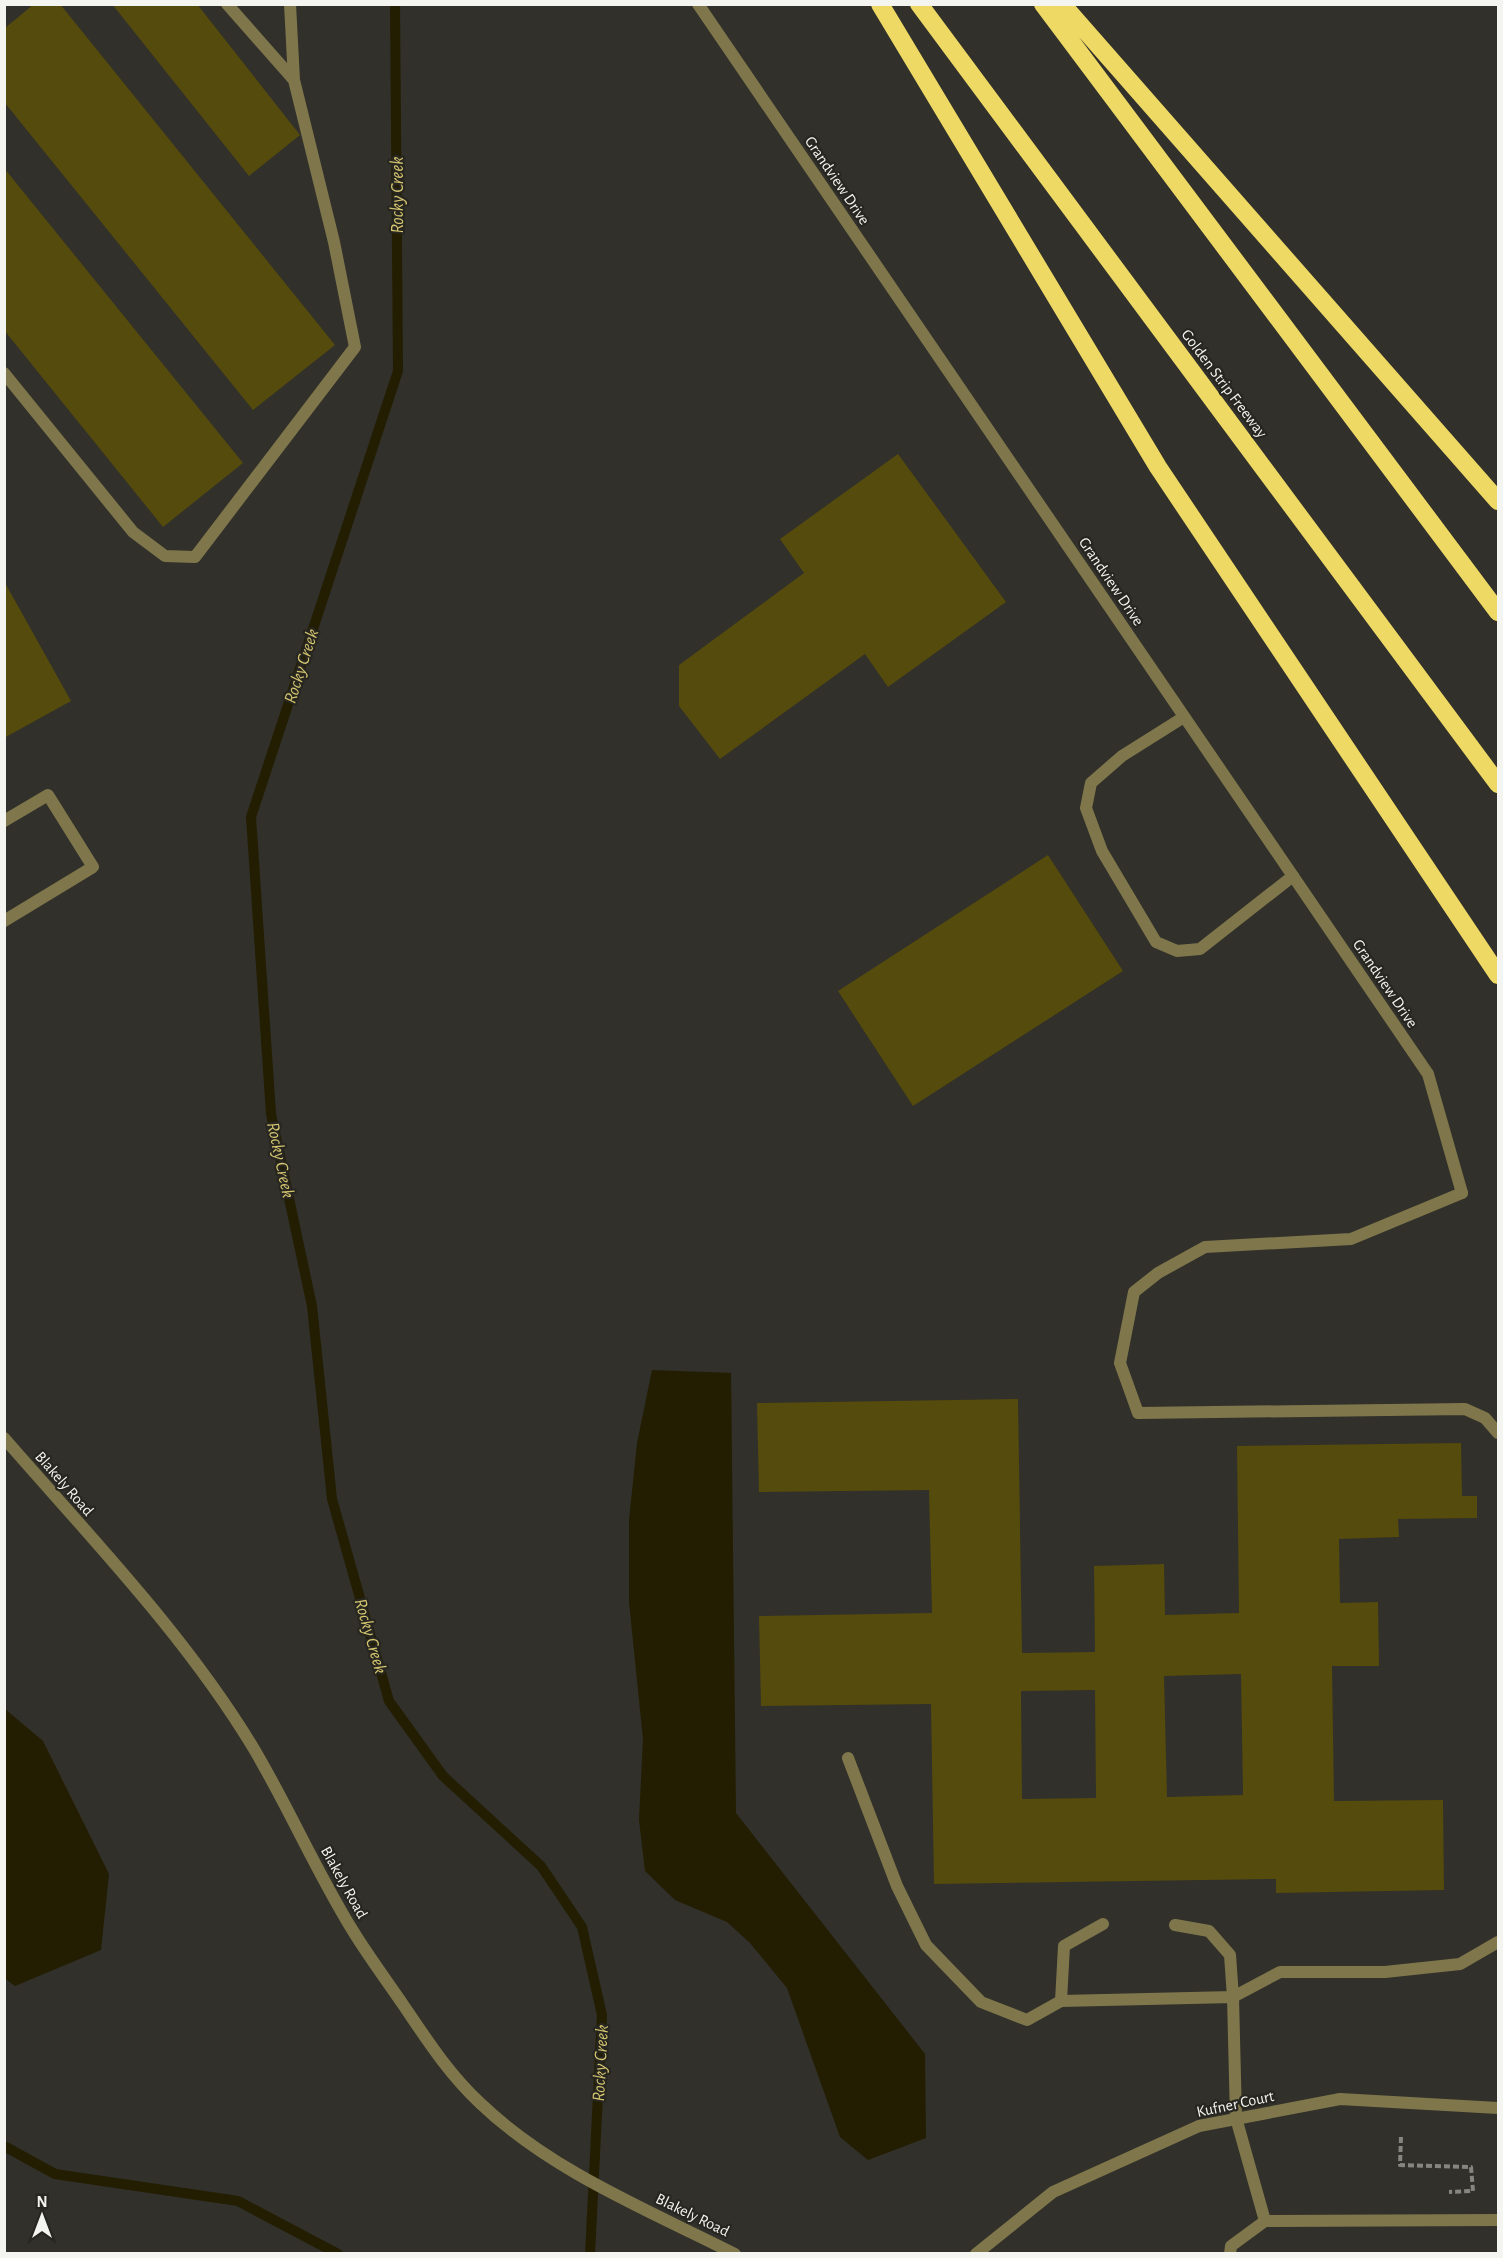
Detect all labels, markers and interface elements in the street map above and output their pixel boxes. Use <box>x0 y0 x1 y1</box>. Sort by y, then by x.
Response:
street label: Grandview Drive <box>802 133 873 228</box>
water label: Rocky Creek <box>389 156 407 234</box>
street label: Golden Strip Freeway <box>1178 327 1270 441</box>
street label: Grandview Drive <box>1076 534 1147 629</box>
water label: Rocky Creek <box>281 627 322 706</box>
street label: Grandview Drive <box>1350 936 1421 1031</box>
water label: Rocky Creek <box>263 1121 297 1200</box>
street label: Blakely Road <box>31 1448 96 1520</box>
water label: Rocky Creek <box>351 1597 389 1676</box>
street label: Blakely Road <box>317 1844 370 1922</box>
water label: Rocky Creek <box>590 2024 612 2102</box>
street label: Kufner Court <box>1195 2088 1275 2120</box>
north arrow <box>12 2186 72 2246</box>
street label: Blakely Road <box>653 2190 732 2240</box>
text: N <box>36 2194 48 2210</box>

